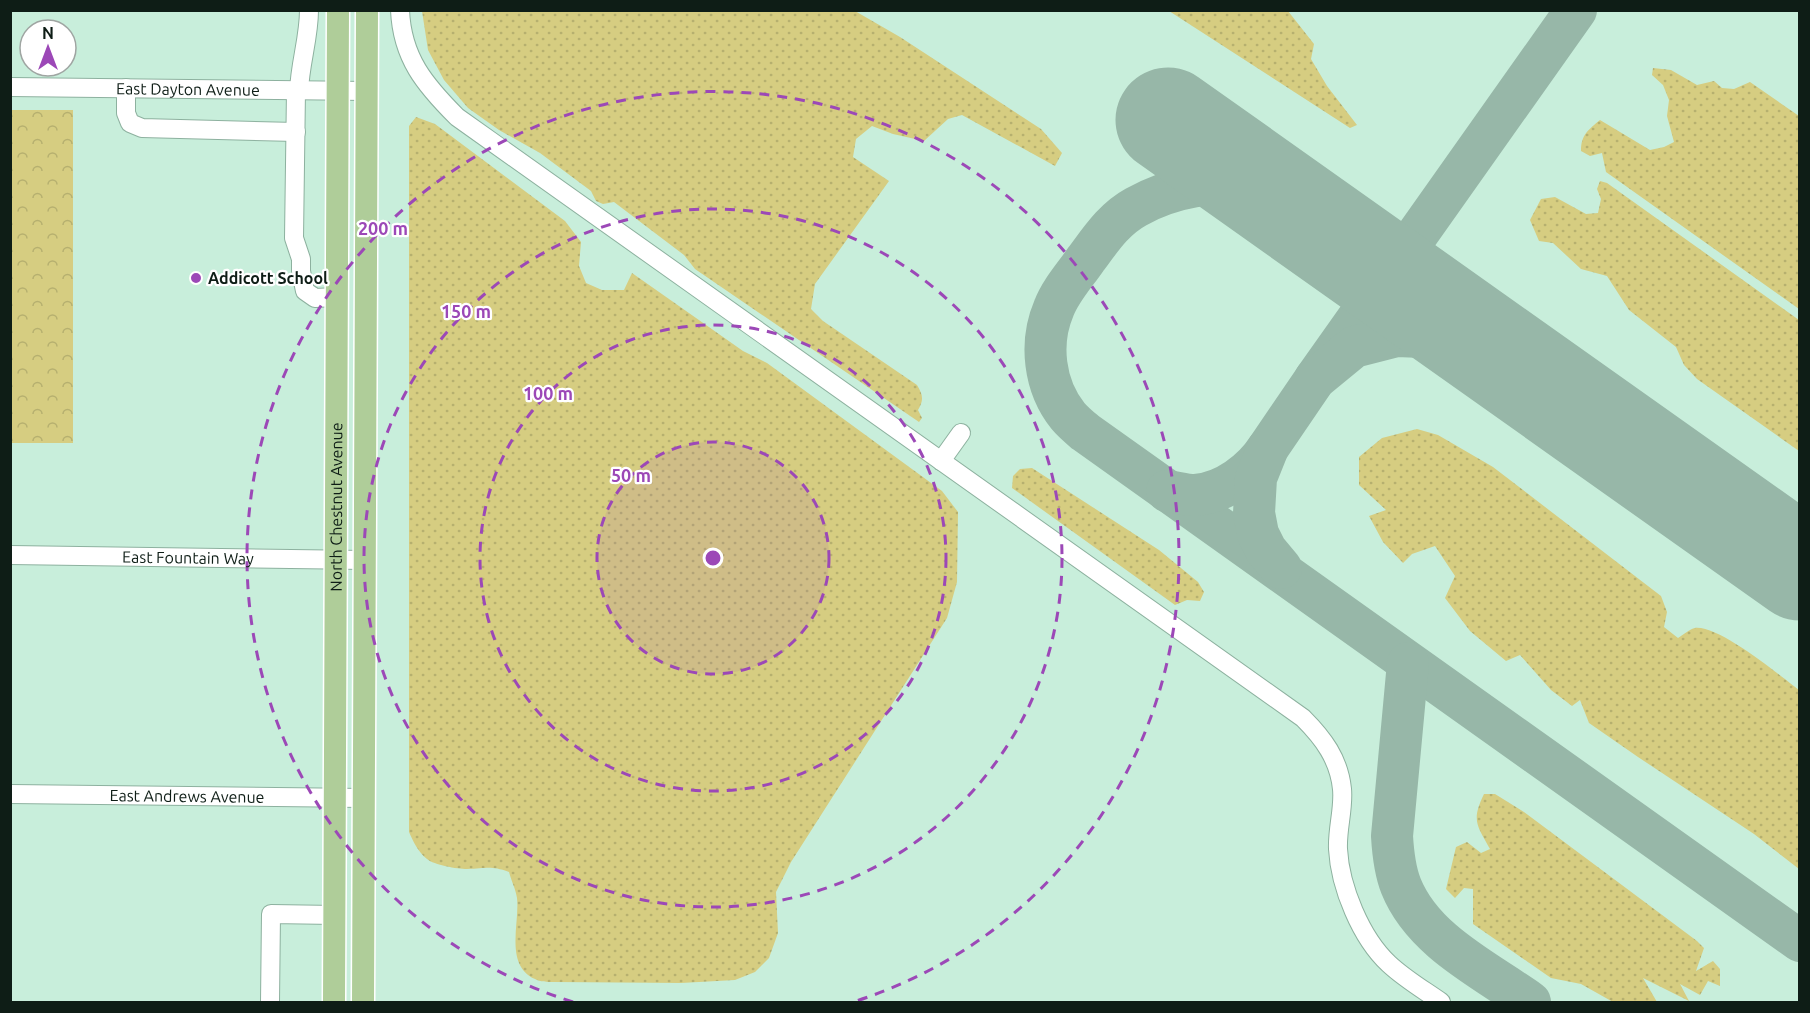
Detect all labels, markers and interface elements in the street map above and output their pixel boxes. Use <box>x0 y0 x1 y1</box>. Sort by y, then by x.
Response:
north arrow <box>18 18 78 78</box>
text: N <box>42 24 54 42</box>
street label: East Dayton Avenue <box>116 79 260 99</box>
text: 200 m <box>358 218 408 238</box>
place label: Addicott School <box>208 269 328 287</box>
marker: Addicott School <box>189 271 203 285</box>
text: 150 m <box>441 301 491 321</box>
text: 100 m <box>523 383 573 403</box>
street label: North Chestnut Avenue <box>327 422 345 592</box>
text: 50 m <box>611 465 651 485</box>
street label: East Fountain Way <box>122 548 254 567</box>
centre of rings <box>703 548 723 568</box>
street label: East Andrews Avenue <box>109 786 265 806</box>

